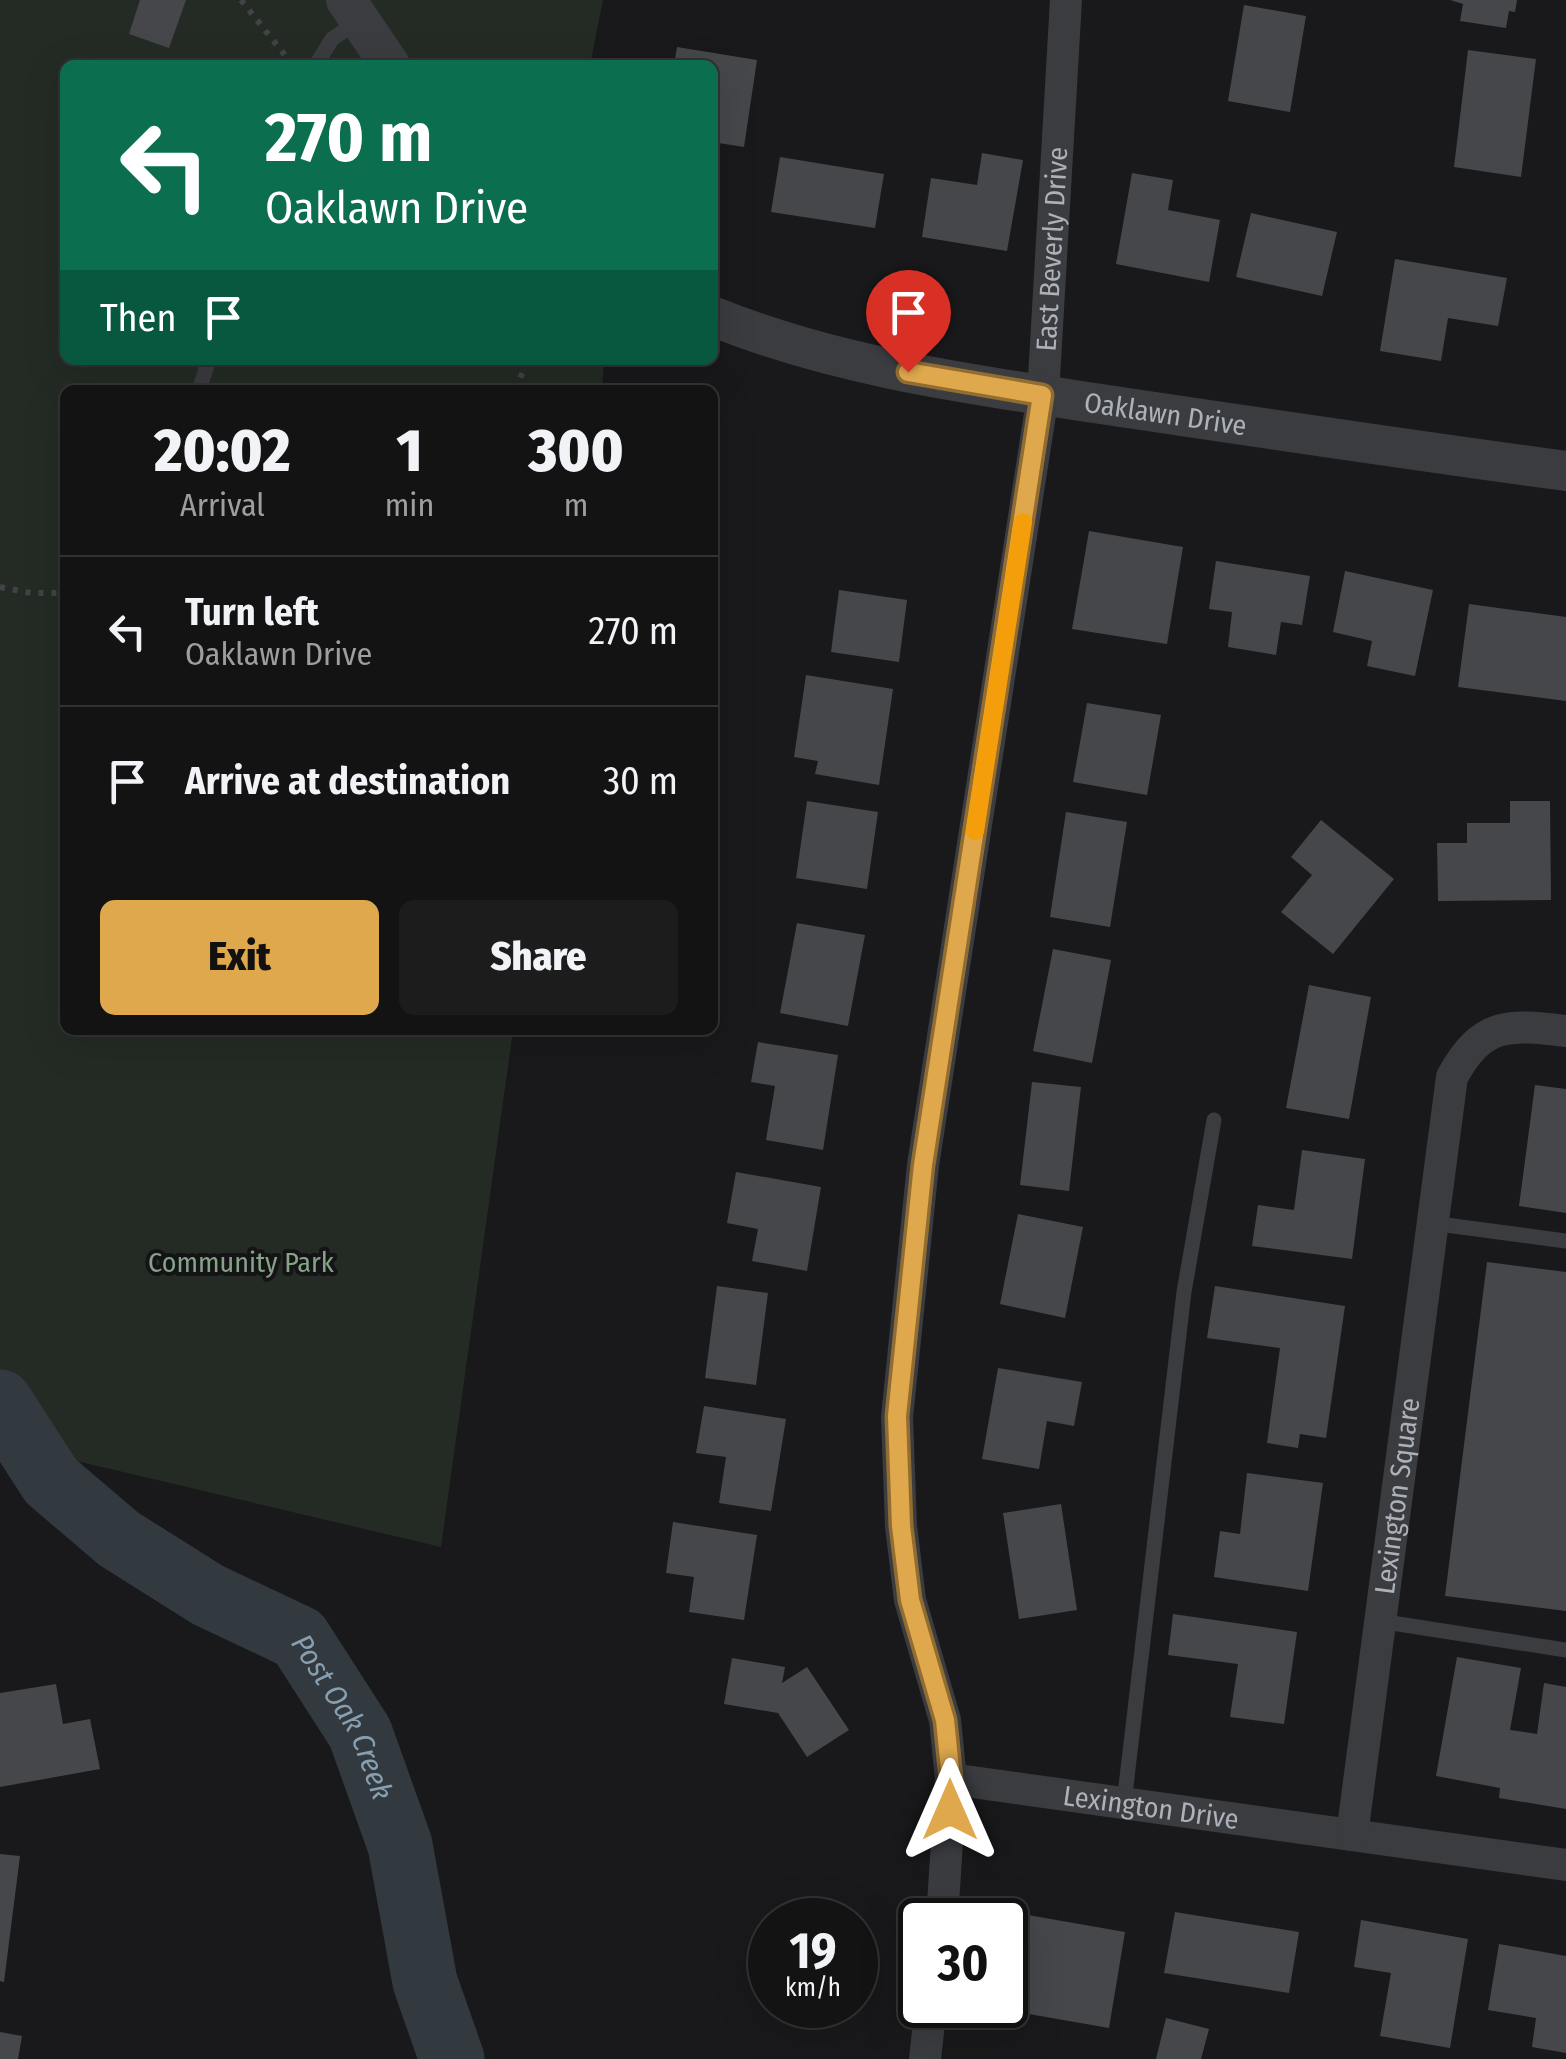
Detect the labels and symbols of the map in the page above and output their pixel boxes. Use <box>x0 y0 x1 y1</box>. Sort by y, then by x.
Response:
street label: East Beverly Drive <box>1029 146 1074 352</box>
pin <box>866 270 951 373</box>
street label: Oaklawn Drive <box>1082 385 1249 442</box>
park label: Community Park <box>148 1246 335 1279</box>
street label: Lexington Square <box>1367 1396 1426 1596</box>
water label: Post Oak Creek <box>283 1628 400 1805</box>
position arrow <box>898 1758 1002 1862</box>
street label: Lexington Drive <box>1061 1778 1241 1836</box>
speed limit sign: 30 <box>898 1898 1028 2028</box>

